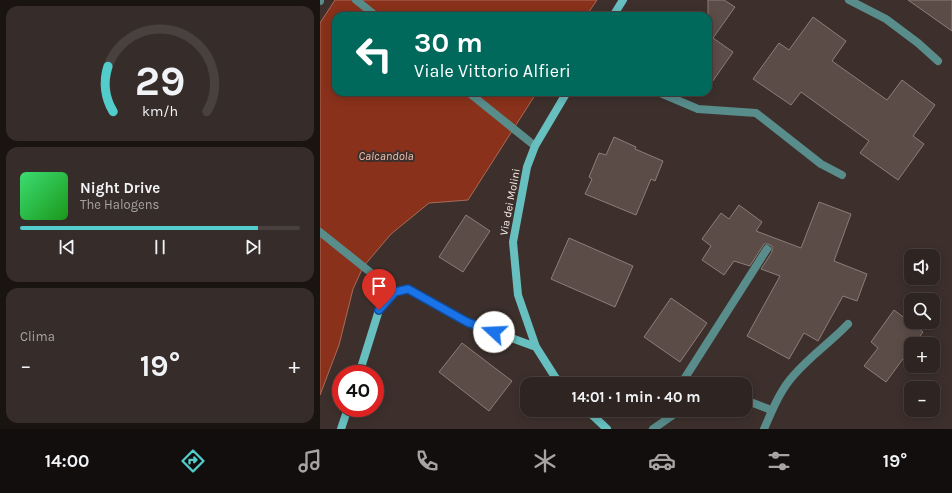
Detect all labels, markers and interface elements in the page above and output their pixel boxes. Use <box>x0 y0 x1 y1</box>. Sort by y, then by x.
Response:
text: 30 m <box>414 26 483 59</box>
icon: left <box>348 28 400 80</box>
text: 29 <box>135 56 185 104</box>
text: Viale Vittorio Alfieri <box>414 60 571 82</box>
text: km/h <box>142 102 178 119</box>
water label: Calcandola <box>358 149 414 163</box>
street label: Via dei Molini <box>497 167 523 237</box>
text: Night Drive <box>80 179 160 197</box>
text: The Halogens <box>80 197 159 212</box>
icon: previous <box>56 236 78 258</box>
icon: pause <box>149 236 171 258</box>
icon: next <box>242 236 264 258</box>
map controls <box>904 249 940 417</box>
button: sound <box>904 249 940 285</box>
pin <box>362 269 396 310</box>
icon: arrive <box>368 275 390 297</box>
button: search <box>904 293 940 329</box>
position arrow <box>473 311 515 353</box>
text: Clima <box>20 329 55 344</box>
button: + <box>904 337 940 373</box>
text: 19° <box>140 348 180 384</box>
text: − <box>20 353 32 379</box>
text: + <box>288 353 300 379</box>
speed limit sign: 40 <box>332 365 384 417</box>
button: − <box>904 381 940 417</box>
text: 14:01 · 1 min · 40 m <box>572 388 700 406</box>
icon: directions <box>179 447 207 475</box>
icon: music <box>296 447 324 475</box>
icon: phone <box>413 447 441 475</box>
icon: climate <box>531 447 559 475</box>
icon: car <box>648 447 676 475</box>
icon: filters <box>765 447 793 475</box>
text: 14:00 <box>45 450 89 472</box>
text: 19° <box>883 450 907 472</box>

